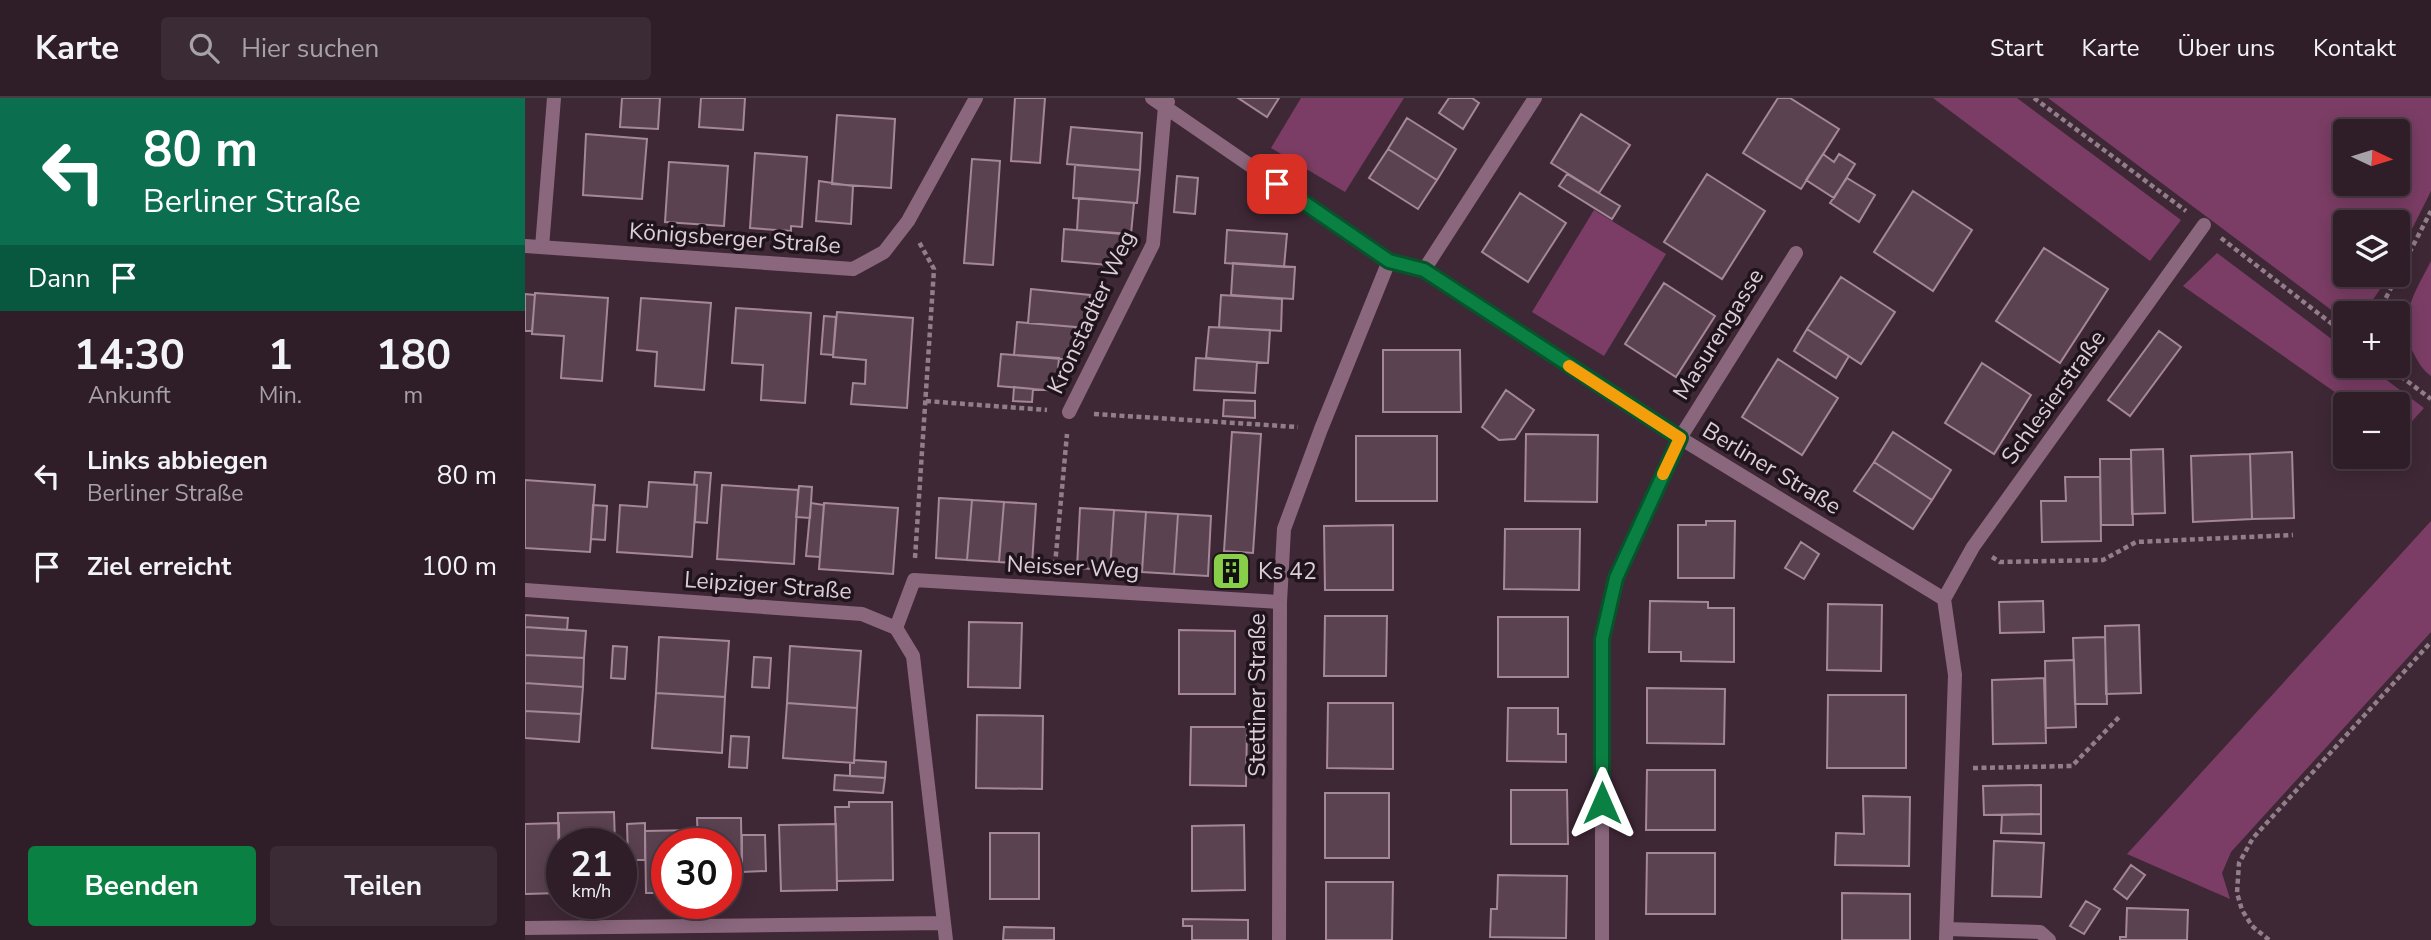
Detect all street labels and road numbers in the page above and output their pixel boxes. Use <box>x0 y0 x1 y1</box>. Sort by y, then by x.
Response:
street label: Königsberger Straße <box>628 216 842 261</box>
street label: Kronstadter Weg <box>1040 225 1143 399</box>
street label: Masurengasse <box>1666 263 1771 406</box>
street label: Schlesierstraße <box>1994 324 2113 471</box>
street label: Berliner Straße <box>1697 415 1847 522</box>
street label: Neisser Weg <box>1006 549 1140 586</box>
street label: Leipziger Straße <box>683 564 853 607</box>
street label: Stettiner Straße <box>1242 613 1273 777</box>

